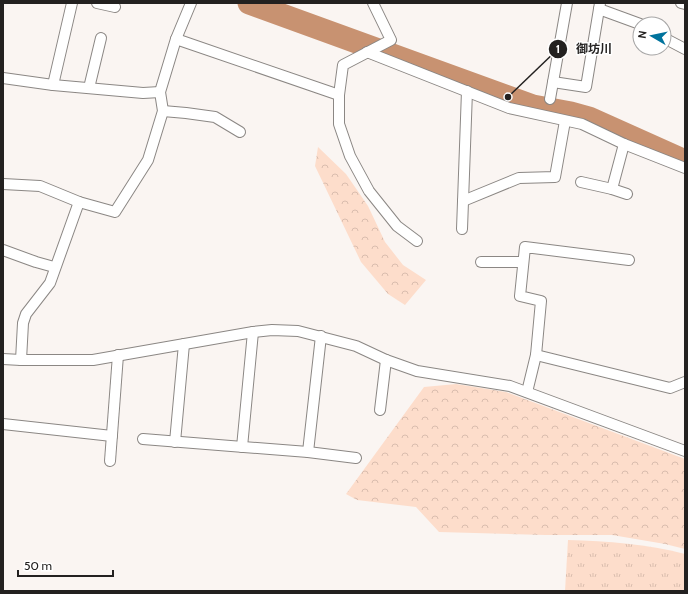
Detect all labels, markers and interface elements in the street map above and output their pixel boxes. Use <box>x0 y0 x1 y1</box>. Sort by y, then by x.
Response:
north arrow <box>632 16 672 56</box>
text: N <box>635 29 650 39</box>
callout: 御坊川 <box>548 37 620 61</box>
text: 1 <box>556 41 560 56</box>
text: 御坊川 <box>576 41 612 56</box>
scale bar <box>18 552 113 578</box>
text: 50 m <box>24 558 52 573</box>

